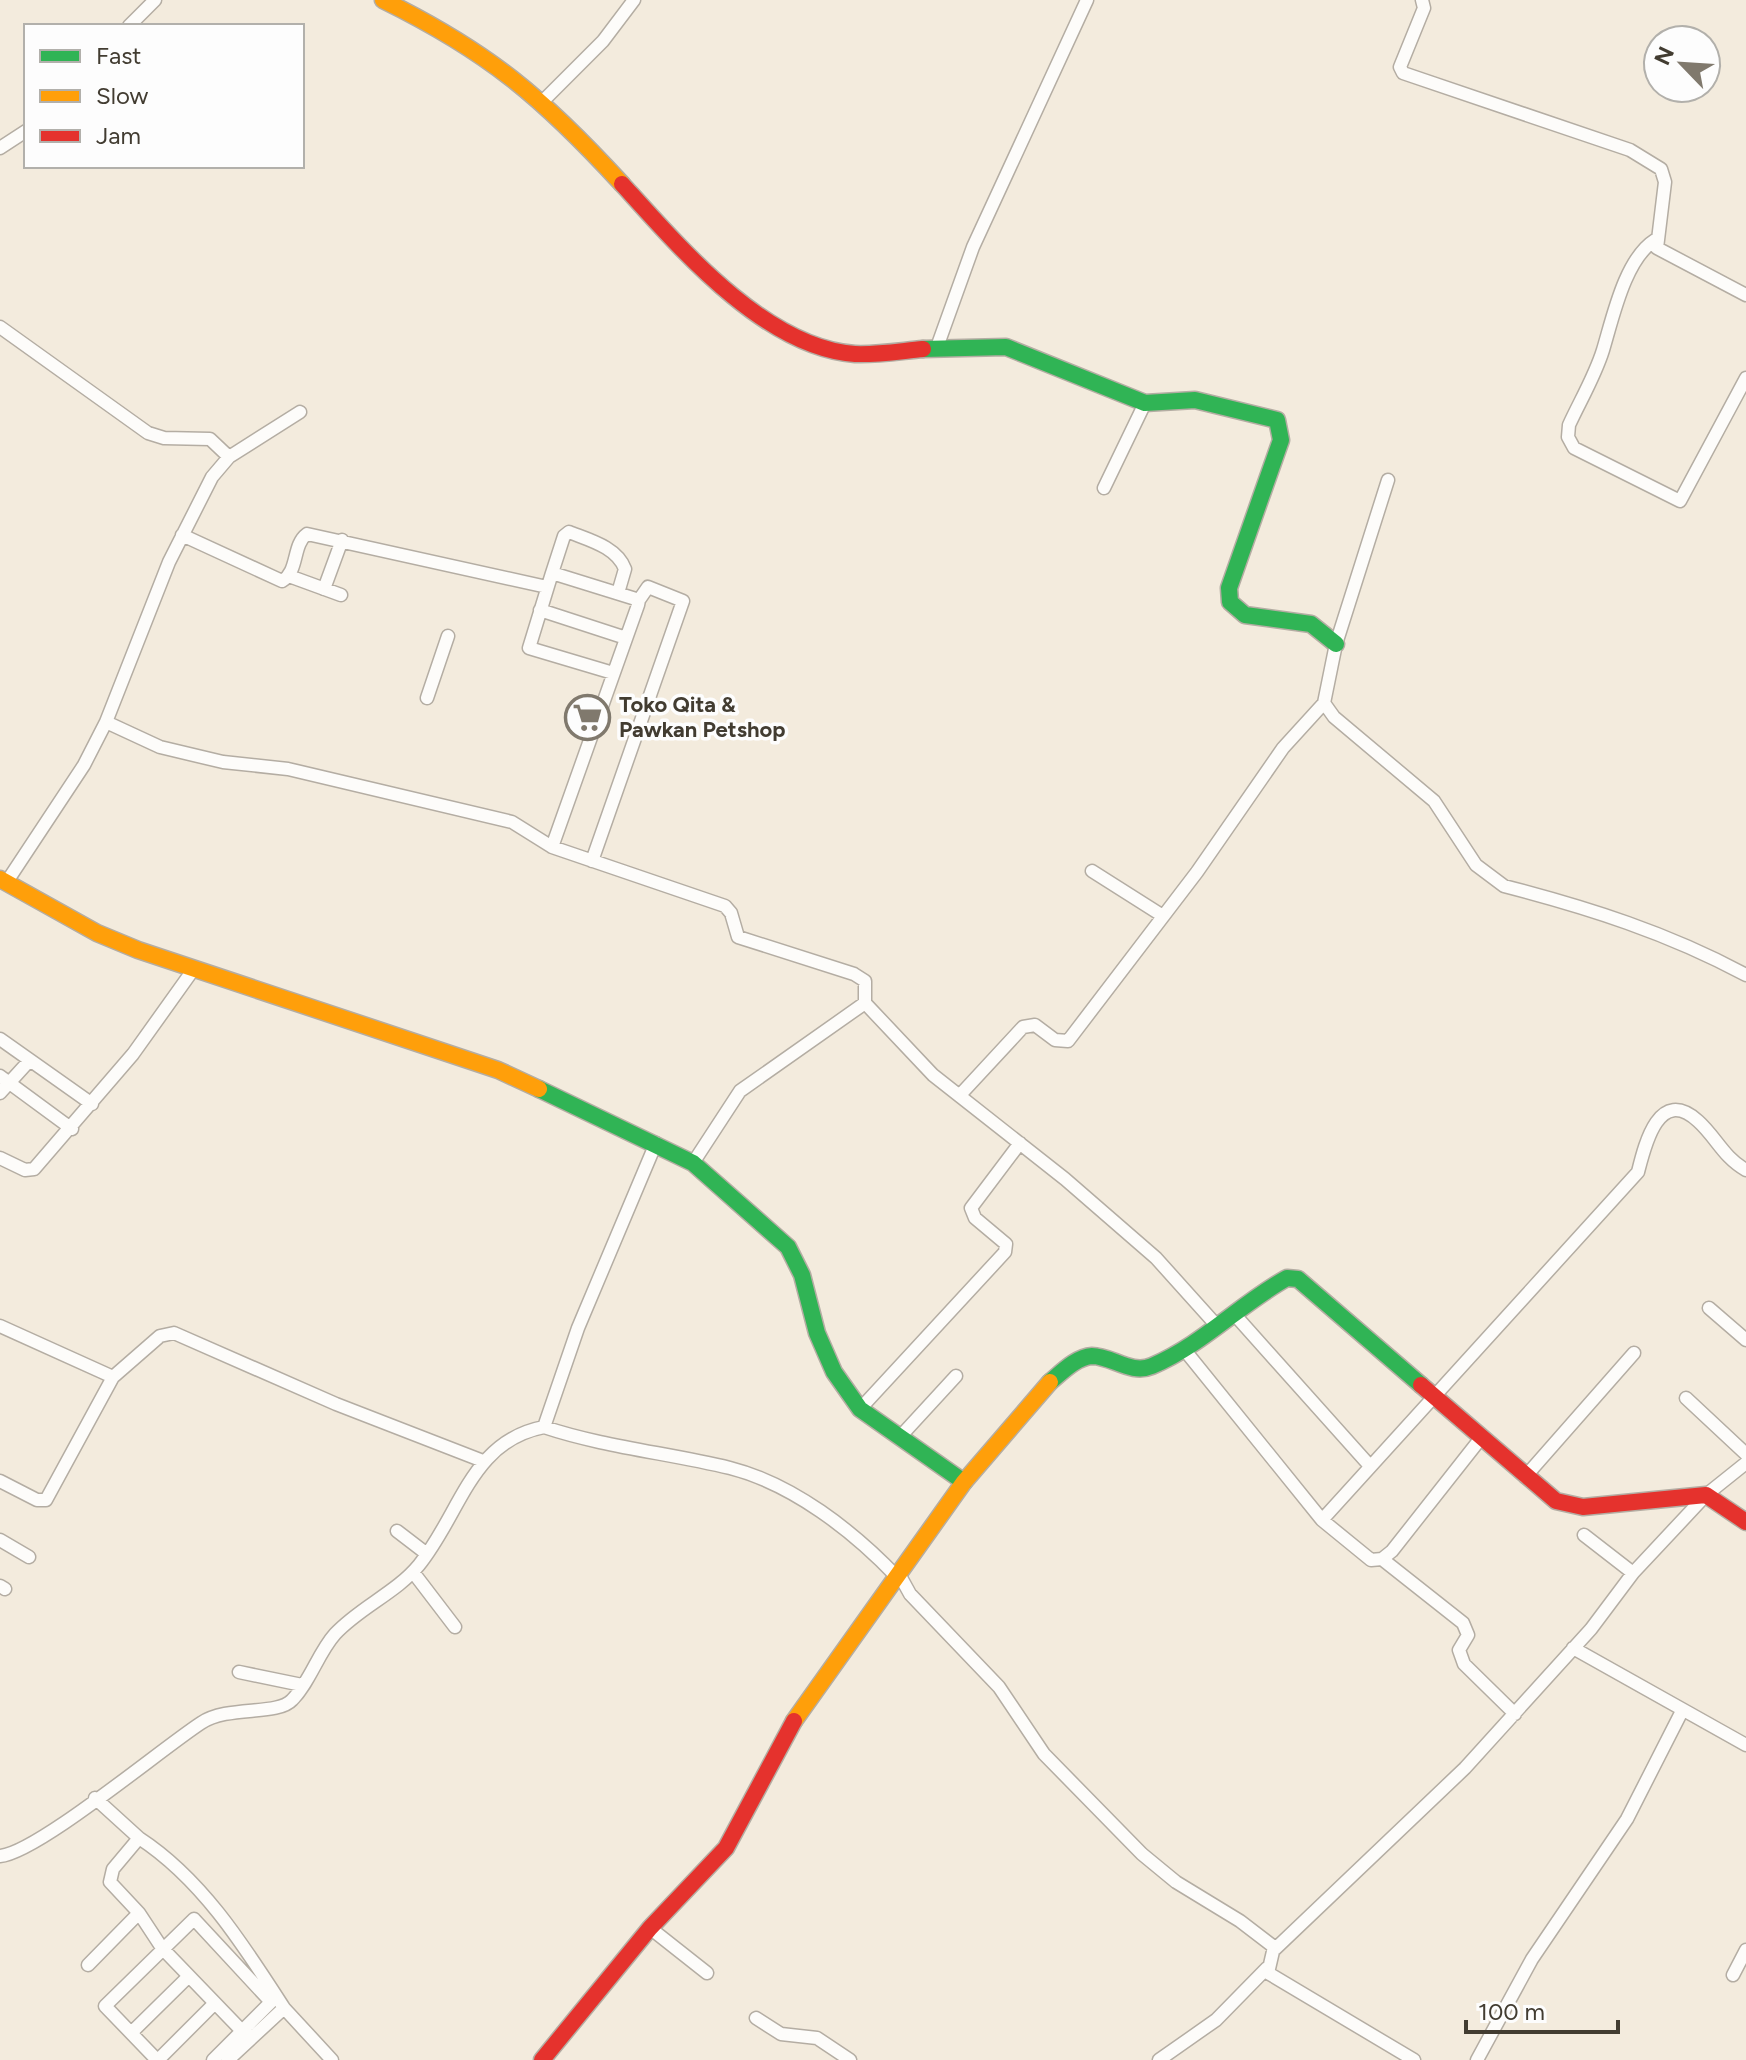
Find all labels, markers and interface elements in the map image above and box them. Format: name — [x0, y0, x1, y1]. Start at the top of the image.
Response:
legend — [24, 24, 304, 168]
north arrow — [1642, 24, 1722, 104]
text: Fast — [96, 41, 141, 70]
text: N — [1648, 42, 1680, 69]
text: Slow — [96, 81, 149, 110]
text: Jam — [96, 121, 141, 150]
place label: Toko Qita & Pawkan Petshop — [619, 691, 785, 743]
supermarket icon: Toko Qita & Pawkan Petshop — [564, 693, 612, 741]
scale bar — [1466, 1984, 1618, 2034]
text: 100 m — [1478, 1997, 1545, 2026]

